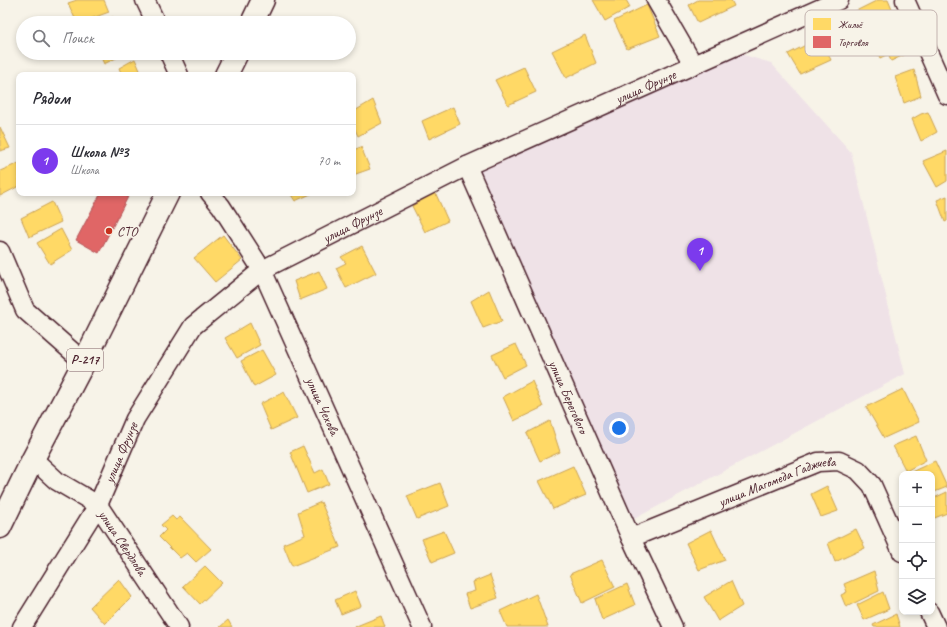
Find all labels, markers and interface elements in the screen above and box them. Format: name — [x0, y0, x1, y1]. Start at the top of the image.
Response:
legend — [805, 10, 937, 56]
search box — [16, 16, 356, 60]
text: Жильё — [838, 17, 864, 31]
icon: search — [30, 27, 52, 49]
text: Поиск — [62, 29, 94, 48]
text: Торговля — [838, 35, 869, 49]
street label: улица Фрунзе — [612, 65, 679, 108]
text: Рядом — [32, 88, 70, 109]
text: Школа №3 — [70, 143, 129, 162]
text: 1 — [42, 153, 48, 169]
text: 70 m — [318, 153, 340, 169]
text: Школа — [70, 162, 99, 178]
street label: улица Фрунзе — [319, 201, 386, 247]
place label: СТО — [117, 223, 139, 240]
marker: СТО — [104, 226, 114, 236]
pin: 1 — [687, 238, 713, 271]
road number: Р-217 — [67, 349, 103, 371]
street label: улица Берегового — [545, 356, 593, 438]
street label: улица Чехова — [302, 373, 344, 439]
street label: улица Фрунзе — [100, 418, 142, 486]
your location — [609, 418, 629, 438]
street label: улица Магомеда Гаджиева — [715, 453, 837, 511]
map controls — [899, 471, 935, 615]
button: + — [899, 471, 935, 507]
street label: улица Свердлова — [94, 506, 151, 579]
button: − — [899, 507, 935, 543]
button: locate — [899, 543, 935, 579]
button: layers — [899, 579, 935, 615]

